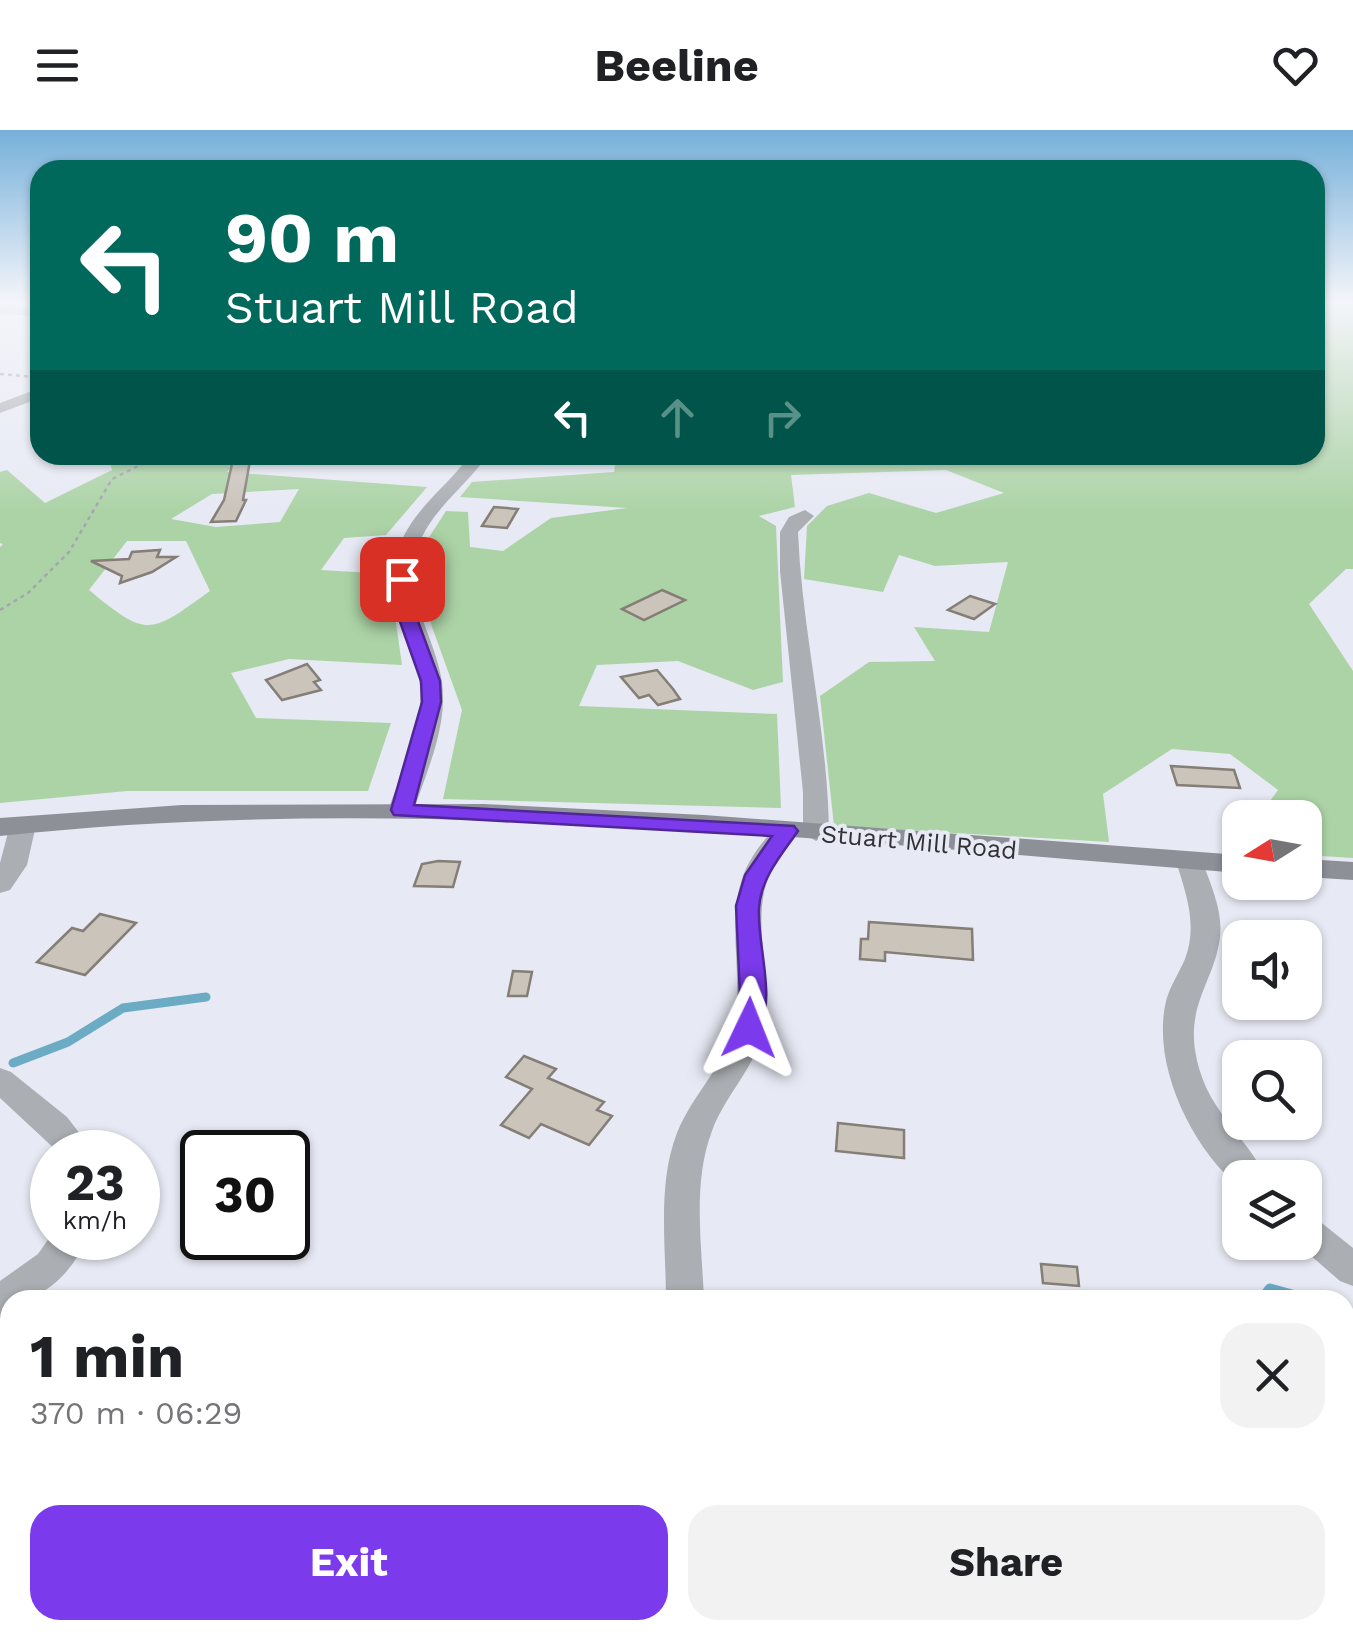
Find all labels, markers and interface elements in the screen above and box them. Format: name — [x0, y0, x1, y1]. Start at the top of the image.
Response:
icon: menu — [30, 38, 85, 93]
icon: heart — [1268, 38, 1323, 93]
text: Beeline — [594, 39, 759, 92]
text: 90 m — [225, 197, 399, 279]
icon: left — [60, 200, 190, 330]
text: Stuart Mill Road — [225, 281, 579, 334]
icon: left — [545, 390, 600, 445]
icon: ahead — [650, 390, 705, 445]
icon: right — [755, 390, 810, 445]
pin — [360, 537, 445, 622]
icon: arrive — [375, 552, 430, 607]
north arrow — [1222, 800, 1322, 900]
map controls — [1222, 800, 1322, 1260]
street label: Stuart Mill Road — [820, 819, 1018, 865]
button: sound — [1222, 920, 1322, 1020]
position arrow — [697, 976, 801, 1080]
button: search — [1222, 1040, 1322, 1140]
speed limit sign: 30 — [180, 1130, 310, 1260]
text: 23 — [65, 1153, 125, 1212]
button: layers — [1222, 1160, 1322, 1260]
text: km/h — [63, 1206, 127, 1235]
text: 1 min — [30, 1321, 184, 1392]
button: close — [1220, 1323, 1325, 1428]
text: 370 m · 06:29 — [30, 1394, 242, 1432]
button: Exit — [30, 1505, 668, 1620]
button: Share — [688, 1505, 1325, 1620]

